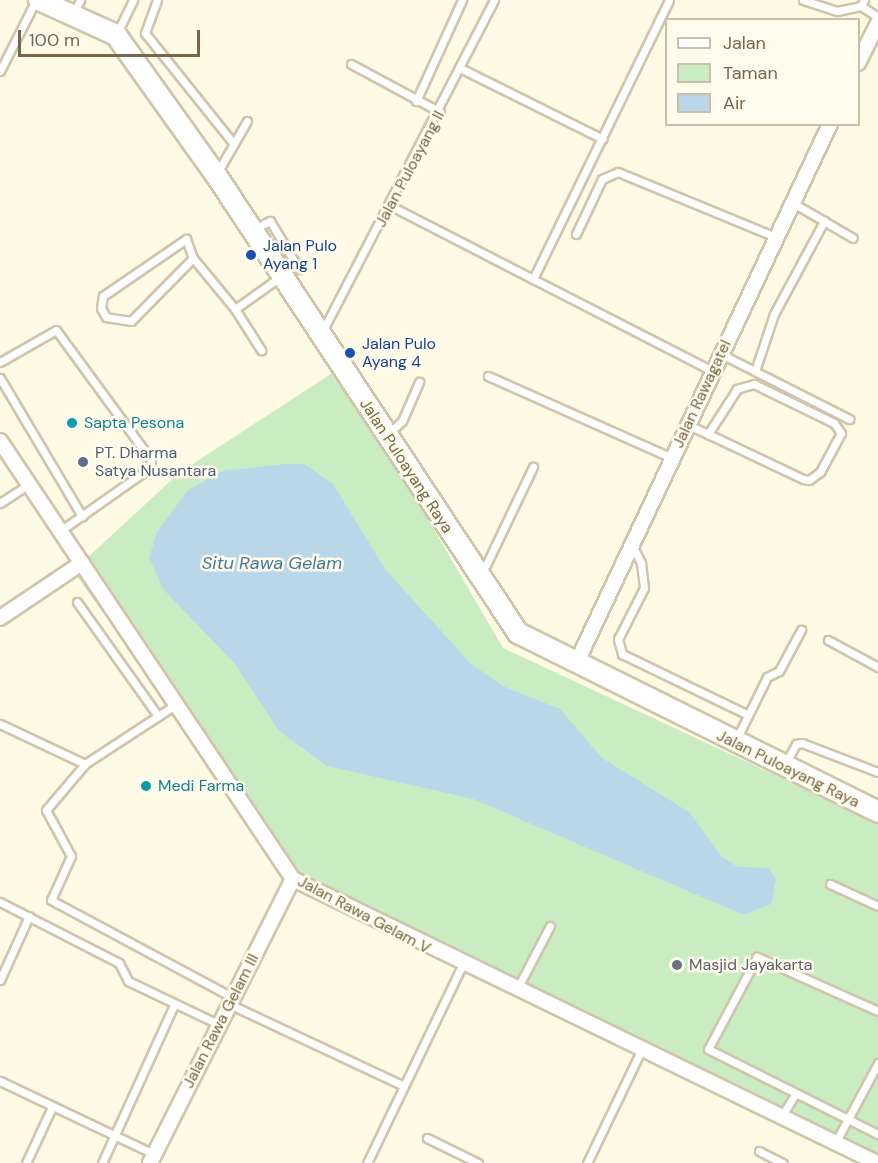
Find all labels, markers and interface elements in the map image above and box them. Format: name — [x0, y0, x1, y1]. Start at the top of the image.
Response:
scale bar — [21, 18, 202, 56]
legend — [665, 18, 860, 126]
text: 100 m — [29, 28, 80, 52]
text: Jalan — [723, 31, 766, 55]
text: Taman — [723, 61, 778, 85]
text: Air — [723, 91, 746, 115]
street label: Jalan Puloayang II — [371, 107, 449, 231]
place label: Jalan Pulo Ayang 1 — [263, 236, 337, 274]
marker: Jalan Pulo Ayang 1 — [244, 248, 258, 262]
place label: Jalan Pulo Ayang 4 — [362, 334, 436, 372]
street label: Jalan Rawagatel — [669, 337, 735, 451]
marker: Jalan Pulo Ayang 4 — [343, 346, 357, 360]
street label: Jalan Puloayang Raya — [355, 395, 457, 537]
place label: Sapta Pesona — [84, 413, 184, 433]
marker: Sapta Pesona — [65, 416, 79, 430]
place label: PT. Dharma Satya Nusantara — [95, 443, 216, 481]
marker: PT. Dharma Satya Nusantara — [76, 455, 90, 469]
water label: Situ Rawa Gelam — [202, 552, 342, 574]
street label: Jalan Puloayang Raya — [713, 726, 863, 812]
place label: Medi Farma — [158, 776, 244, 796]
marker: Medi Farma — [139, 779, 153, 793]
street label: Jalan Rawa Gelam V — [294, 872, 434, 958]
street label: Jalan Rawa Gelam III — [179, 951, 263, 1091]
place label: Masjid Jayakarta — [689, 955, 812, 975]
marker: Masjid Jayakarta — [670, 958, 684, 972]

